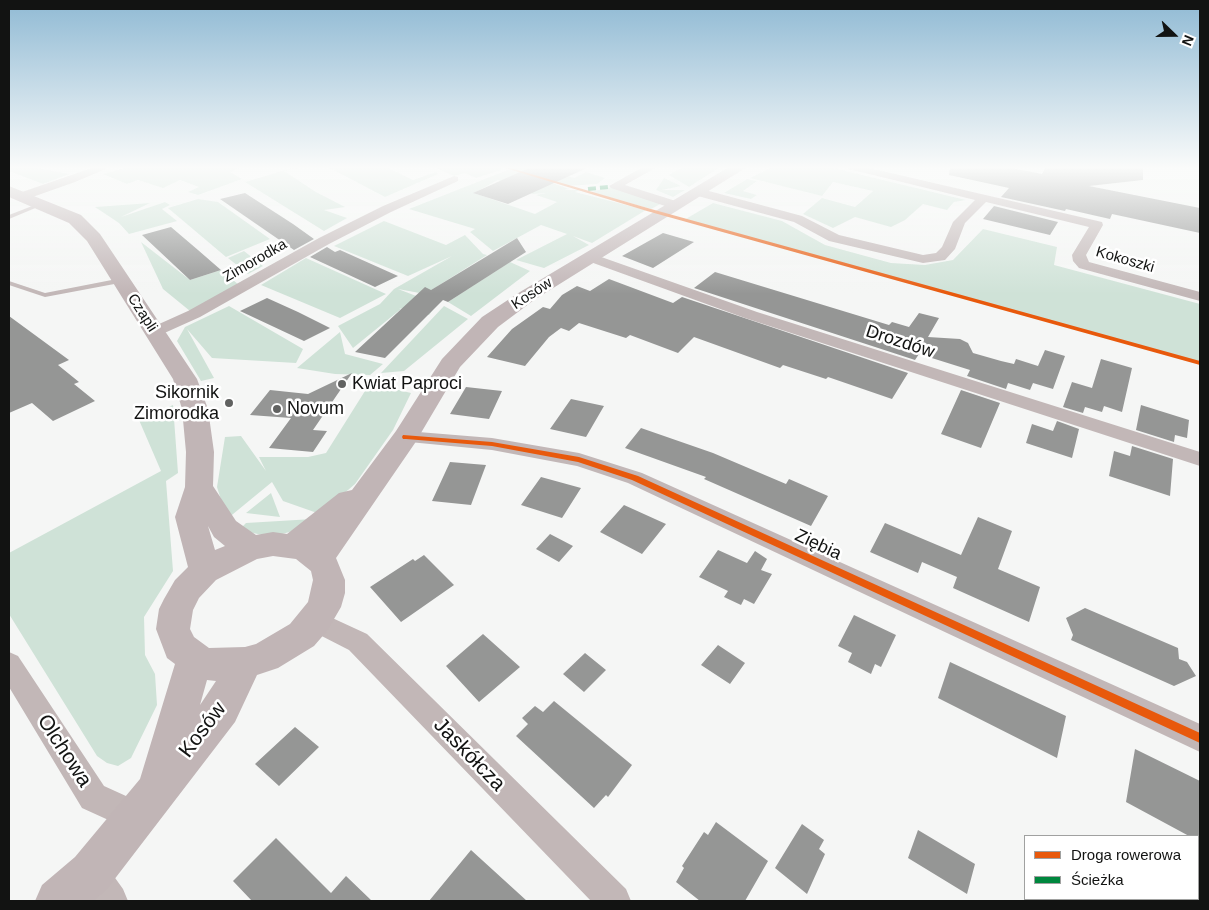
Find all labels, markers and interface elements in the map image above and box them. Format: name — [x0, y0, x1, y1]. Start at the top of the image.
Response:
north arrow — [1149, 10, 1199, 60]
text: N — [1179, 33, 1197, 48]
street label: Zimorodka — [220, 235, 290, 287]
street label: Kokoszki — [1094, 243, 1156, 277]
street label: Kosów — [508, 274, 556, 314]
street label: Czapli — [123, 291, 161, 335]
street label: Drozdów — [863, 321, 937, 363]
place label: Kwiat Paproci — [352, 373, 462, 395]
marker: Kwiat Paproci — [336, 378, 348, 390]
place label: Sikornik Zimorodka — [134, 382, 219, 424]
marker: Sikornik Zimorodka — [223, 397, 235, 409]
place label: Novum — [287, 398, 344, 420]
marker: Novum — [271, 403, 283, 415]
street label: Ziębia — [791, 525, 845, 565]
street label: Kosów — [174, 697, 232, 763]
street label: Olchowa — [31, 710, 97, 792]
street label: Jaskółcza — [428, 713, 510, 797]
legend — [1024, 835, 1199, 900]
text: Droga rowerowa — [1071, 846, 1181, 863]
text: Ścieżka — [1071, 871, 1124, 888]

